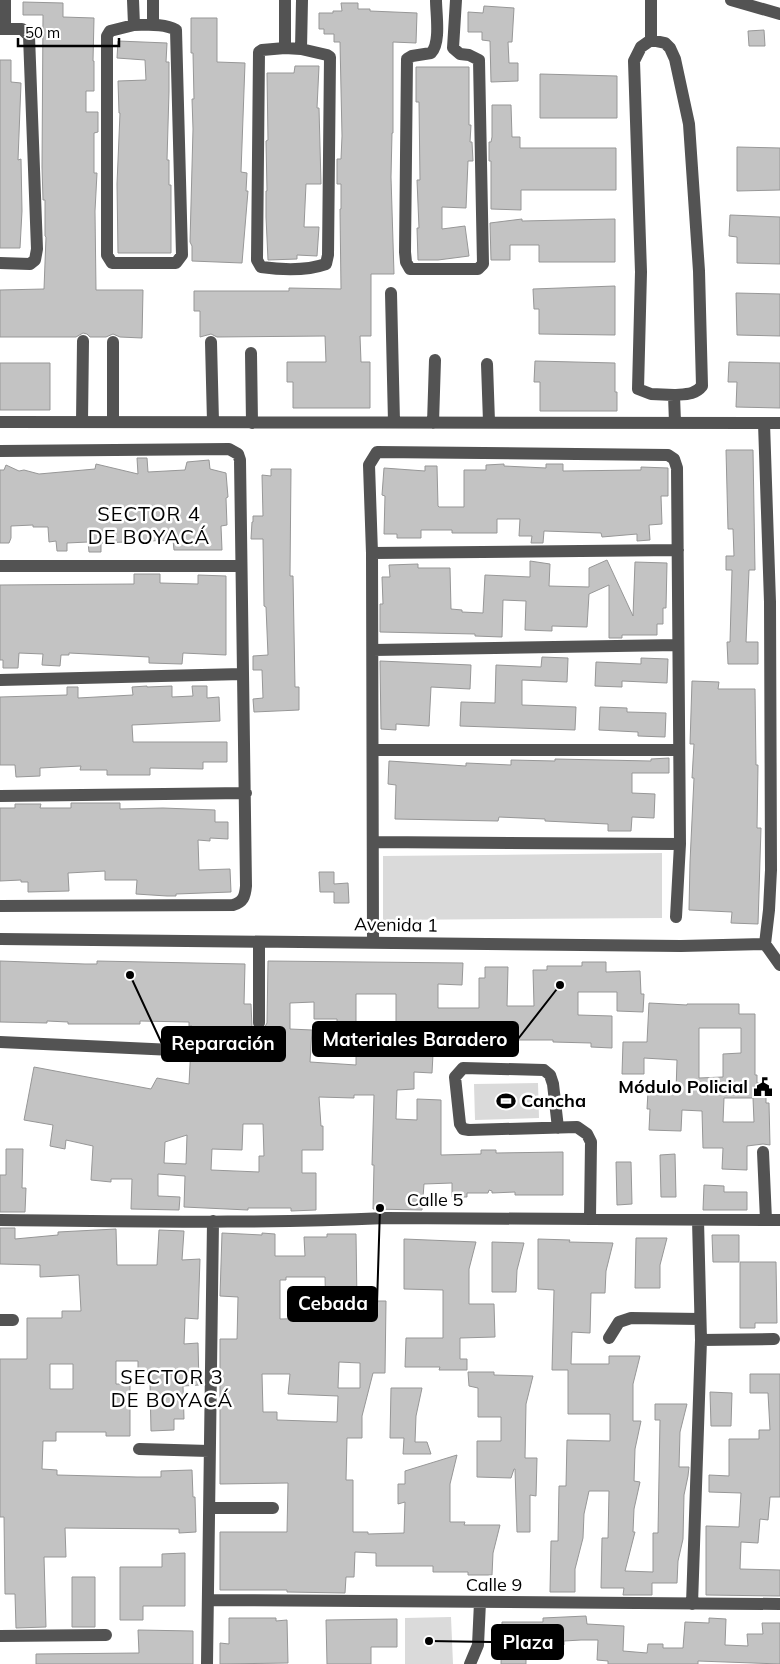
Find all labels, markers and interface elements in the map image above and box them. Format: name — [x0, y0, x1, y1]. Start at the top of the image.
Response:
scale bar — [18, 15, 119, 47]
text: 50 m — [25, 23, 60, 42]
district label: SECTOR 4 DE BOYACÁ — [88, 501, 210, 549]
street label: Avenida 1 — [354, 912, 438, 937]
callout: Materiales Baradero — [313, 1022, 518, 1056]
callout: Reparación — [162, 1027, 285, 1061]
text: Materiales Baradero — [323, 1027, 507, 1051]
text: Reparación — [171, 1031, 275, 1055]
place label: Módulo Policial — [618, 1075, 748, 1098]
public building icon: Módulo Policial — [752, 1076, 774, 1098]
place label: Cancha — [521, 1089, 586, 1112]
sports icon: Cancha — [495, 1090, 517, 1112]
street label: Calle 5 — [407, 1188, 464, 1211]
callout: Cebada — [288, 1287, 377, 1321]
text: Cebada — [298, 1291, 368, 1315]
district label: SECTOR 3 DE BOYACÁ — [111, 1364, 233, 1412]
street label: Calle 9 — [466, 1573, 522, 1596]
callout: Plaza — [492, 1625, 563, 1659]
text: Plaza — [502, 1630, 554, 1654]

